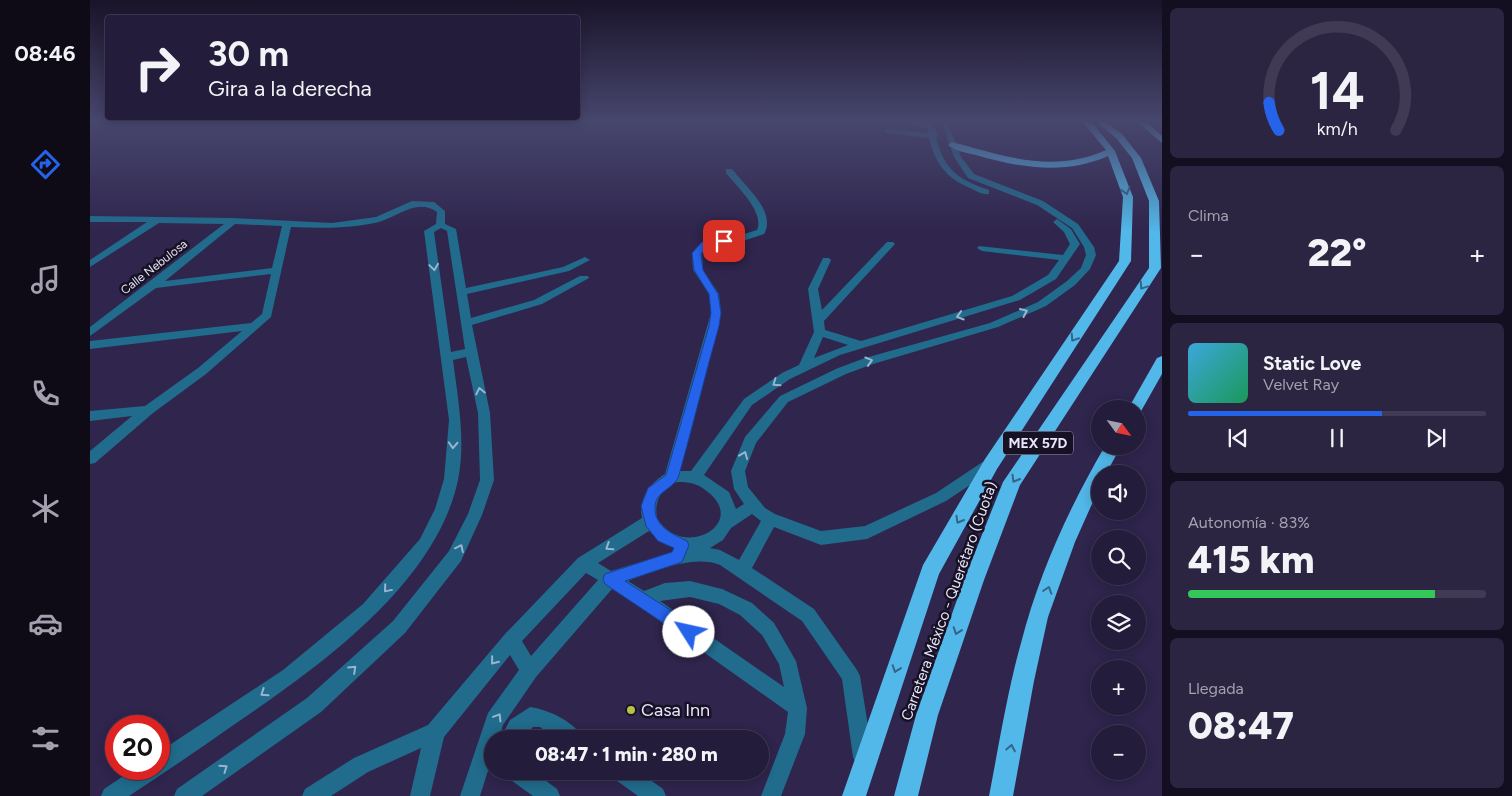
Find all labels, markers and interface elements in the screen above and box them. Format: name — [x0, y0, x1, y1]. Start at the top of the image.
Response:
text: 30 m — [208, 33, 289, 75]
icon: right — [125, 35, 190, 100]
text: 08:46 — [14, 40, 76, 67]
text: 14 — [1310, 60, 1364, 122]
text: Gira a la derecha — [208, 75, 372, 102]
text: km/h — [1317, 118, 1357, 139]
icon: directions — [28, 147, 63, 182]
one-way arrow — [1120, 187, 1130, 195]
text: Clima — [1188, 206, 1229, 225]
pin — [703, 220, 745, 262]
icon: arrive — [710, 227, 738, 255]
text: 22° — [1307, 230, 1367, 276]
street label: Calle Nebulosa — [118, 237, 190, 297]
text: − — [1188, 237, 1205, 271]
text: + — [1469, 237, 1486, 271]
icon: music — [28, 262, 63, 297]
one-way arrow — [428, 263, 439, 271]
one-way arrow — [1140, 280, 1149, 289]
one-way arrow — [1019, 307, 1028, 318]
one-way arrow — [957, 311, 965, 321]
one-way arrow — [1071, 332, 1080, 342]
text: Static Love — [1263, 352, 1361, 375]
one-way arrow — [864, 357, 873, 367]
text: Velvet Ray — [1263, 375, 1339, 394]
icon: phone — [28, 376, 63, 411]
one-way arrow — [772, 377, 781, 386]
one-way arrow — [475, 387, 485, 396]
north arrow — [1091, 400, 1146, 455]
map controls — [1091, 400, 1146, 780]
icon: previous — [1224, 424, 1252, 452]
icon: pause — [1323, 424, 1351, 452]
icon: next — [1422, 424, 1450, 452]
road number: MEX 57D — [1003, 432, 1073, 454]
one-way arrow — [448, 442, 459, 450]
one-way arrow — [738, 451, 748, 460]
button: sound — [1091, 465, 1146, 520]
one-way arrow — [1011, 474, 1021, 483]
street label: Carretera México - Querétaro (Cuota) — [897, 479, 1001, 723]
icon: climate — [28, 491, 63, 526]
text: Autonomía · 83% — [1188, 513, 1310, 532]
one-way arrow — [955, 514, 965, 523]
button: search — [1091, 530, 1146, 585]
text: 415 km — [1188, 537, 1314, 583]
one-way arrow — [605, 540, 614, 550]
one-way arrow — [453, 544, 463, 553]
one-way arrow — [384, 583, 393, 592]
one-way arrow — [1042, 587, 1052, 595]
button: layers — [1091, 595, 1146, 650]
position arrow — [662, 605, 714, 657]
icon: car — [28, 606, 63, 641]
one-way arrow — [953, 626, 963, 635]
one-way arrow — [491, 655, 500, 664]
button: + — [1091, 660, 1146, 715]
one-way arrow — [892, 664, 902, 672]
one-way arrow — [347, 666, 356, 675]
text: Llegada — [1188, 679, 1244, 698]
one-way arrow — [260, 687, 269, 697]
place label: Casa Inn — [641, 699, 710, 721]
text: 08:47 — [1188, 703, 1294, 749]
marker: Casa Inn — [625, 704, 637, 716]
one-way arrow — [491, 714, 501, 723]
speed limit sign: 20 — [105, 715, 170, 780]
icon: filters — [28, 721, 63, 756]
button: − — [1091, 725, 1146, 780]
text: 08:47 · 1 min · 280 m — [535, 743, 718, 766]
one-way arrow — [1005, 744, 1015, 753]
one-way arrow — [219, 765, 228, 774]

